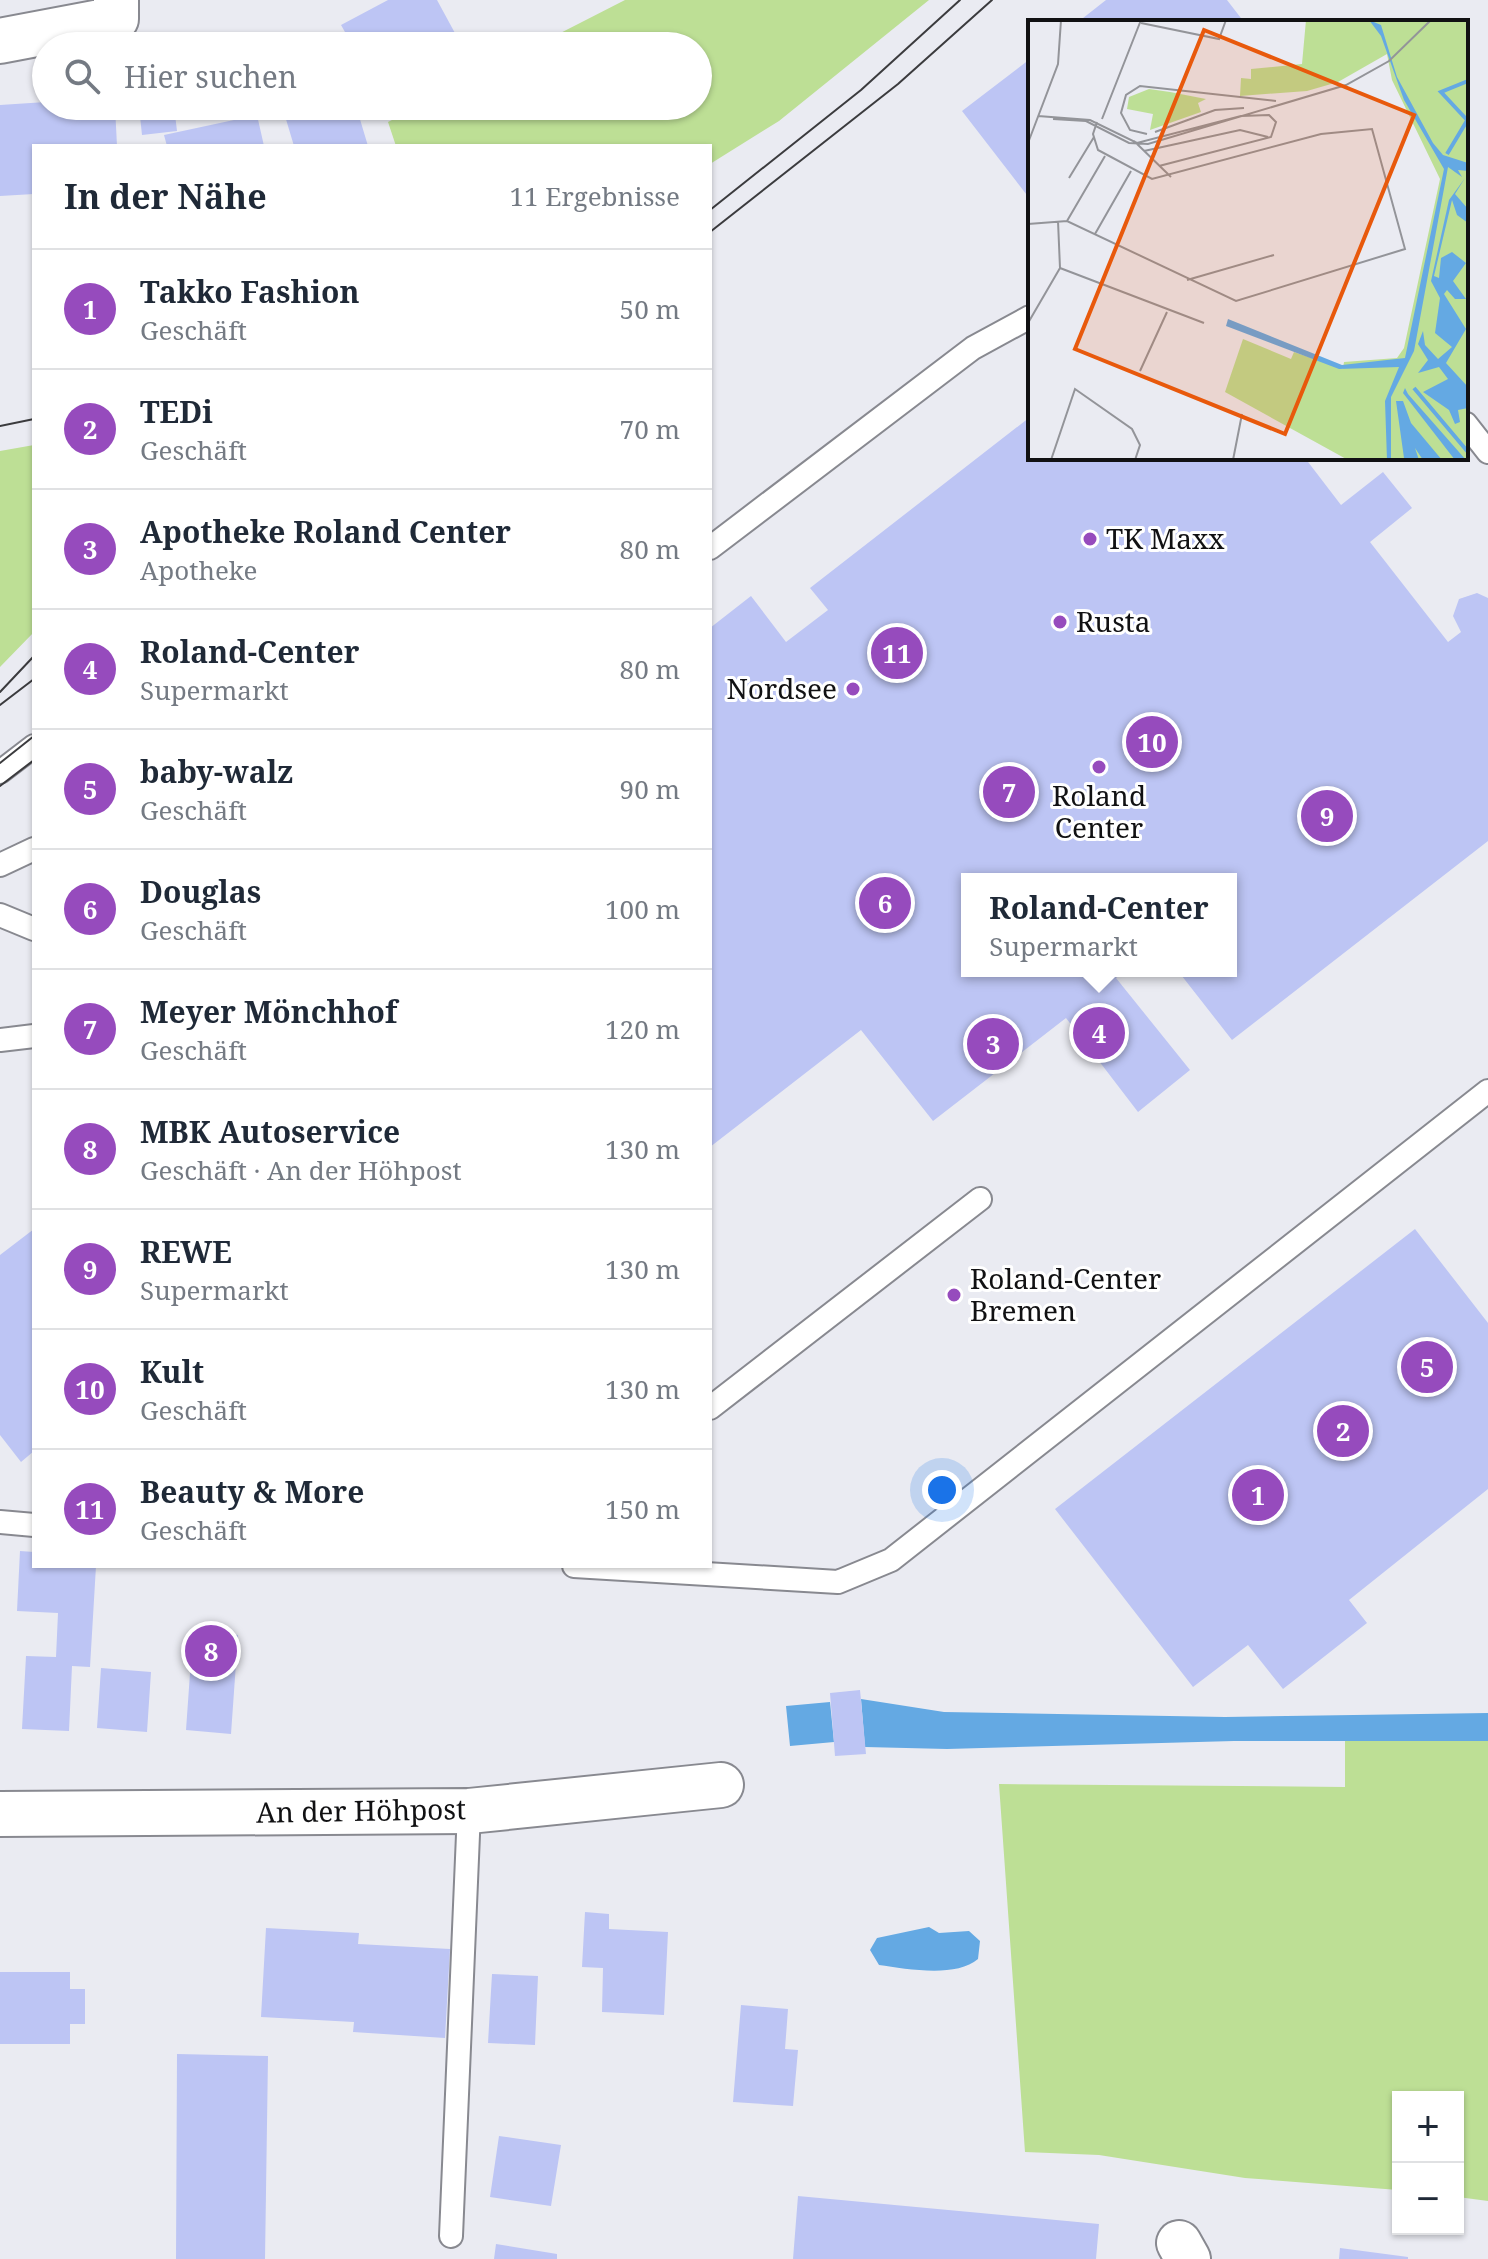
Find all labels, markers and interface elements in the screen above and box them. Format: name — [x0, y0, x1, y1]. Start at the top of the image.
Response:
inset map — [1028, 20, 1468, 460]
search box — [32, 32, 712, 120]
icon: search — [60, 54, 104, 98]
text: Hier suchen — [124, 56, 297, 97]
text: In der Nähe — [64, 173, 267, 219]
text: 11 Ergebnisse — [509, 178, 680, 214]
text: Takko Fashion — [140, 271, 359, 312]
text: 1 — [83, 291, 97, 327]
text: 50 m — [620, 291, 680, 327]
text: Geschäft — [140, 312, 247, 348]
text: TEDi — [140, 391, 213, 432]
text: 2 — [83, 411, 97, 447]
text: 70 m — [620, 411, 680, 447]
text: Geschäft — [140, 432, 247, 468]
text: Apotheke Roland Center — [140, 511, 511, 552]
place label: TK Maxx — [1106, 519, 1225, 557]
marker: TK Maxx — [1081, 530, 1099, 548]
text: 3 — [83, 531, 97, 567]
text: 80 m — [620, 531, 680, 567]
text: Apotheke — [140, 552, 257, 588]
place label: Rusta — [1076, 602, 1150, 640]
marker: Rusta — [1051, 613, 1069, 631]
pin: 11 — [871, 623, 923, 683]
text: Roland-Center — [140, 631, 359, 672]
text: 4 — [83, 651, 97, 687]
text: 80 m — [620, 651, 680, 687]
place label: Nordsee — [727, 669, 837, 707]
text: Supermarkt — [140, 672, 289, 708]
marker: Nordsee — [844, 680, 862, 698]
pin: 10 — [1126, 712, 1178, 772]
text: baby-walz — [140, 751, 293, 792]
marker: Roland Center — [1090, 758, 1108, 776]
pin: 7 — [983, 762, 1035, 822]
text: 5 — [83, 771, 97, 807]
text: 90 m — [620, 771, 680, 807]
place label: Roland Center — [1052, 776, 1146, 846]
pin: 9 — [1301, 786, 1353, 846]
text: Geschäft — [140, 792, 247, 828]
text: Douglas — [140, 871, 261, 912]
pin: 6 — [859, 873, 911, 933]
popup — [961, 873, 1237, 977]
text: Roland-Center — [989, 887, 1209, 928]
text: 6 — [83, 891, 97, 927]
text: 100 m — [605, 891, 680, 927]
text: Geschäft — [140, 912, 247, 948]
text: Supermarkt — [989, 928, 1138, 964]
text: Meyer Mönchhof — [140, 991, 397, 1032]
pin: 4 — [1073, 1003, 1125, 1063]
text: 7 — [83, 1011, 97, 1047]
text: 120 m — [605, 1011, 680, 1047]
pin: 3 — [967, 1014, 1019, 1074]
text: Geschäft — [140, 1032, 247, 1068]
text: MBK Autoservice — [140, 1111, 400, 1152]
text: 8 — [83, 1131, 97, 1167]
text: 130 m — [605, 1131, 680, 1167]
text: Geschäft · An der Höhpost — [140, 1152, 462, 1188]
text: REWE — [140, 1231, 232, 1272]
text: 9 — [83, 1251, 97, 1287]
text: 130 m — [605, 1251, 680, 1287]
place label: Roland-Center Bremen — [970, 1259, 1161, 1329]
text: Supermarkt — [140, 1272, 289, 1308]
marker: Roland-Center Bremen — [945, 1286, 963, 1304]
pin: 5 — [1401, 1337, 1453, 1397]
text: Kult — [140, 1351, 204, 1392]
text: 10 — [75, 1371, 105, 1407]
text: 130 m — [605, 1371, 680, 1407]
text: Geschäft — [140, 1392, 247, 1428]
pin: 2 — [1317, 1401, 1369, 1461]
pin: 1 — [1232, 1465, 1284, 1525]
your location — [922, 1470, 962, 1510]
text: Beauty & More — [140, 1471, 364, 1512]
text: 11 — [75, 1491, 105, 1527]
text: 150 m — [605, 1491, 680, 1527]
text: Geschäft — [140, 1512, 247, 1548]
pin: 8 — [185, 1621, 237, 1681]
street label: An der Höhpost — [256, 1789, 466, 1831]
map controls — [1392, 2091, 1464, 2235]
button: + — [1392, 2091, 1464, 2163]
button: − — [1392, 2163, 1464, 2235]

